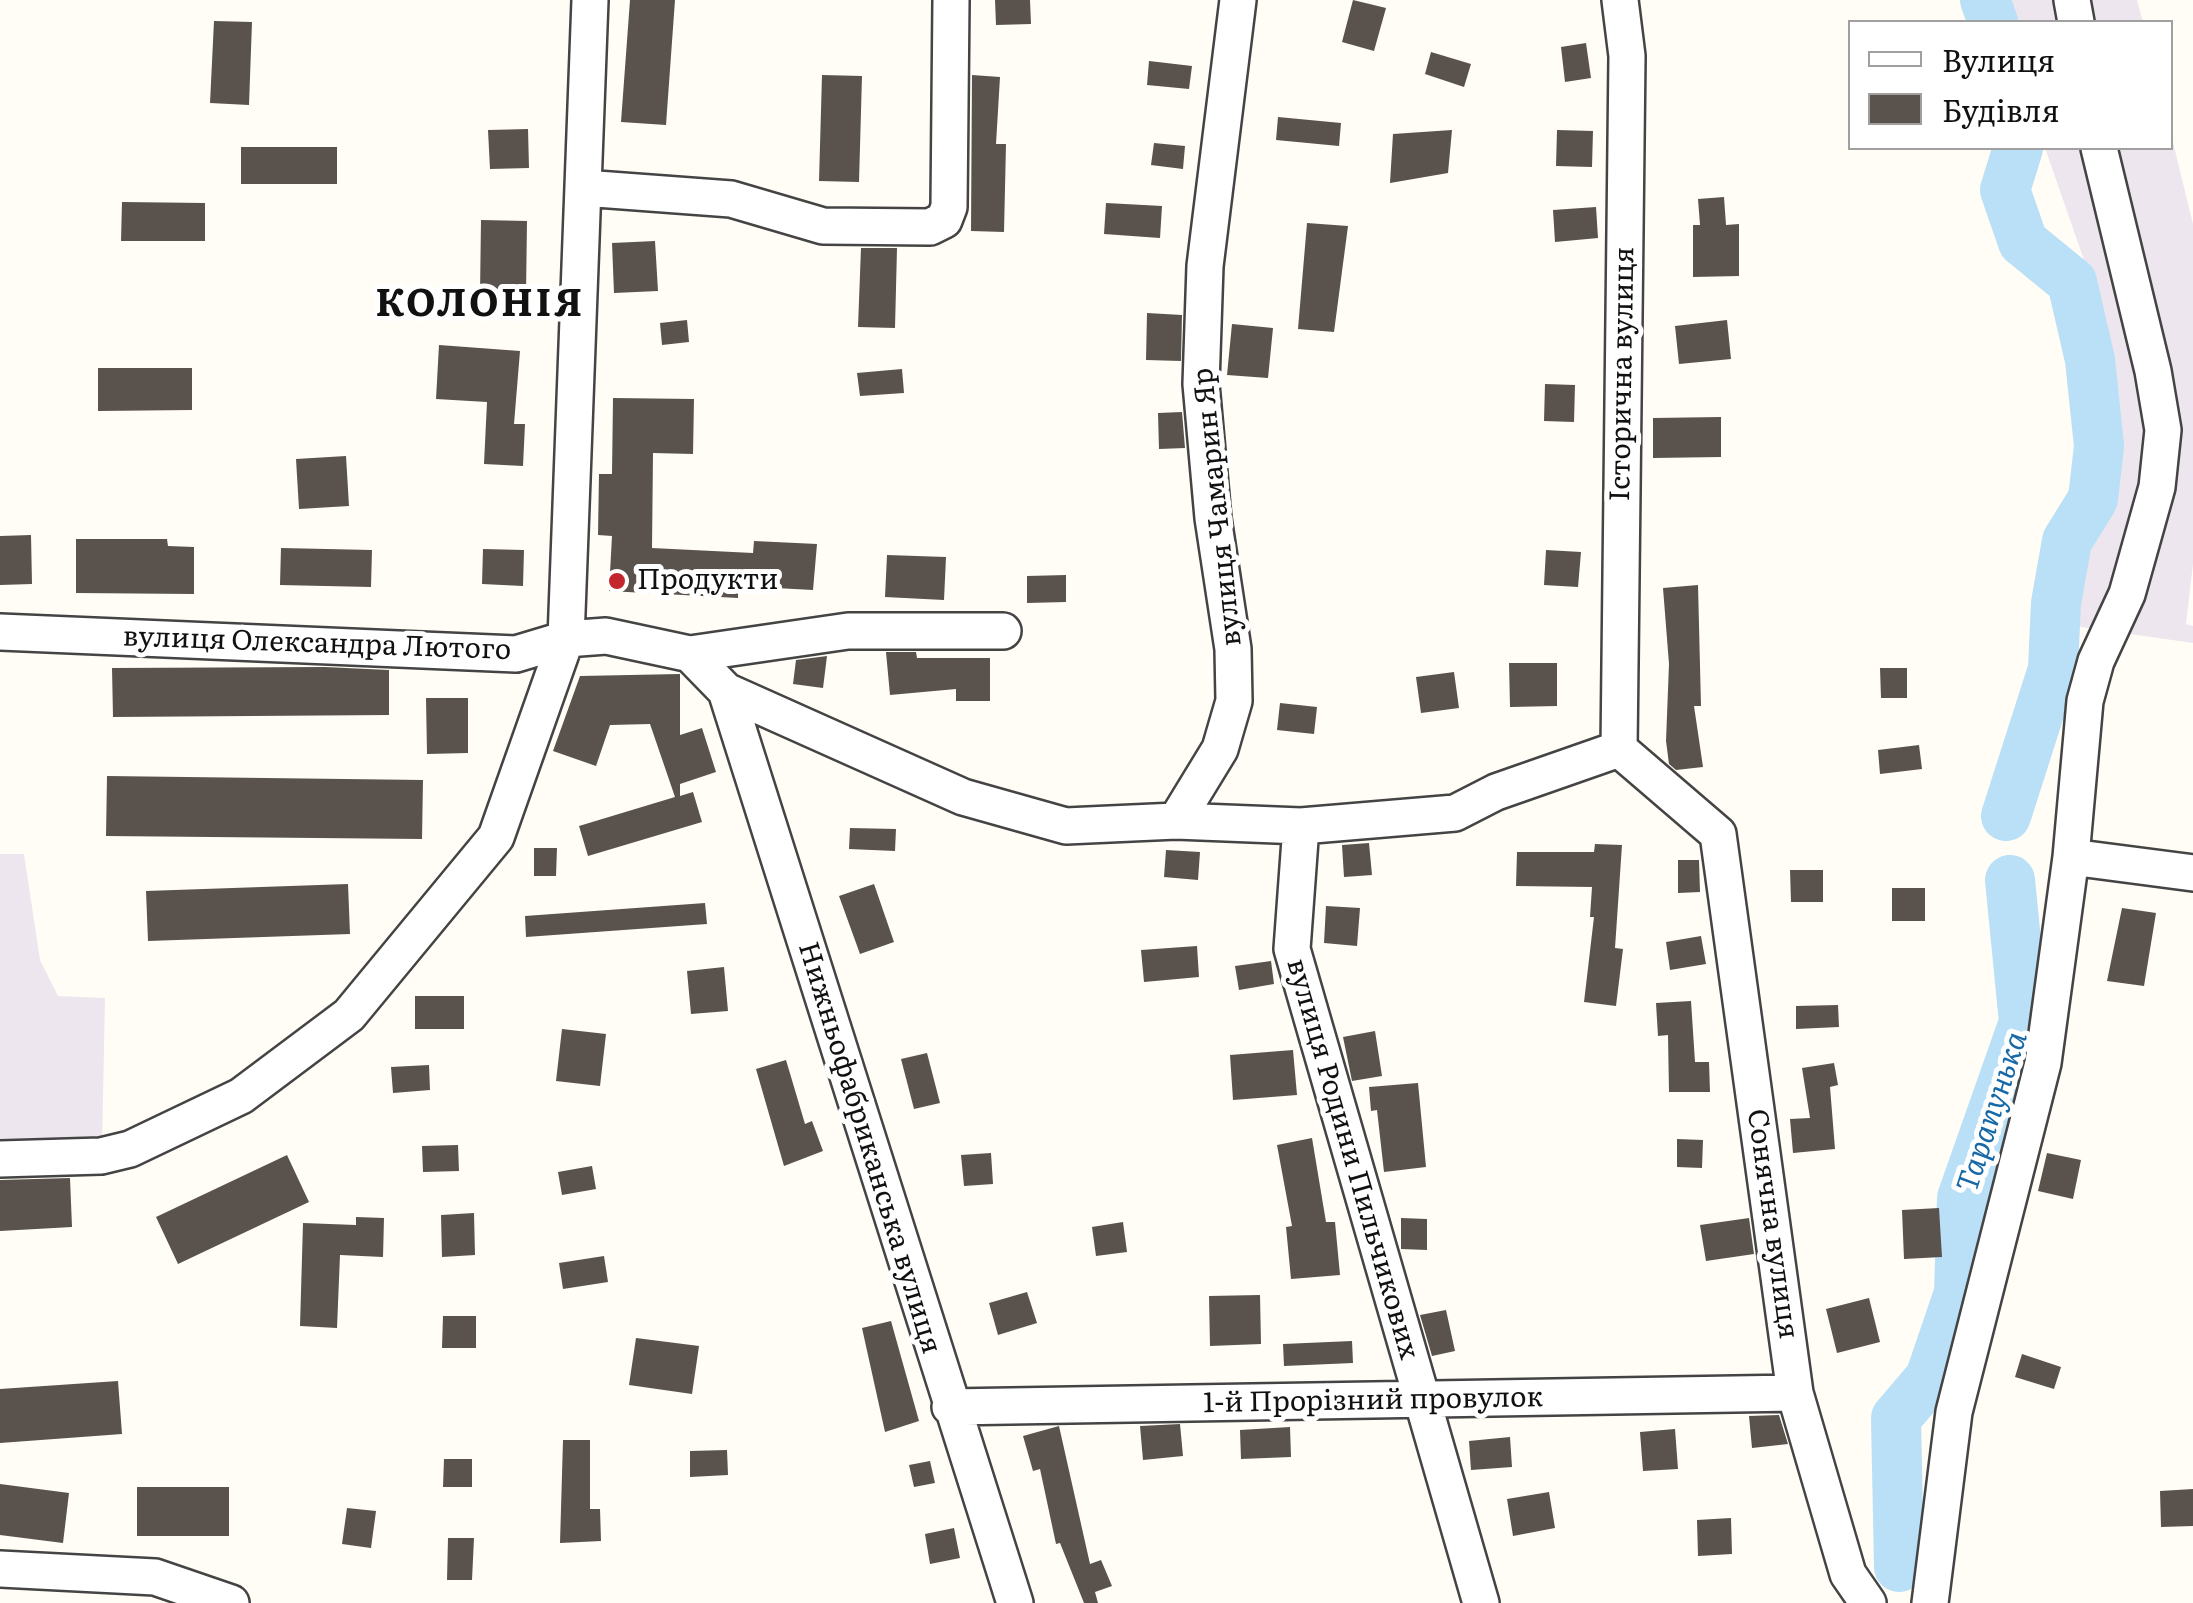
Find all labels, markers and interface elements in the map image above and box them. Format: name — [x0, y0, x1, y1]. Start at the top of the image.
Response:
legend — [1848, 20, 2173, 150]
text: Вулиця — [1942, 37, 2055, 81]
text: Будівля — [1942, 87, 2060, 131]
street label: Історична вулиця — [1604, 246, 1642, 502]
district label: КОЛОНІЯ — [375, 282, 585, 328]
street label: вулиця Чамарин Яр — [1187, 366, 1249, 648]
place label: Продукти — [637, 564, 778, 598]
marker: Продукти — [606, 570, 628, 592]
street label: вулиця Олександра Лютого — [122, 620, 512, 668]
street label: Нижньофабриканська вулиця — [790, 938, 948, 1358]
street label: вулиця Родини Пильчикових — [1279, 955, 1425, 1363]
water label: Тарапунька — [1950, 1028, 2036, 1196]
street label: Сонячна вулиця — [1739, 1107, 1805, 1341]
street label: 1-й Прорізний провулок — [1203, 1381, 1543, 1421]

